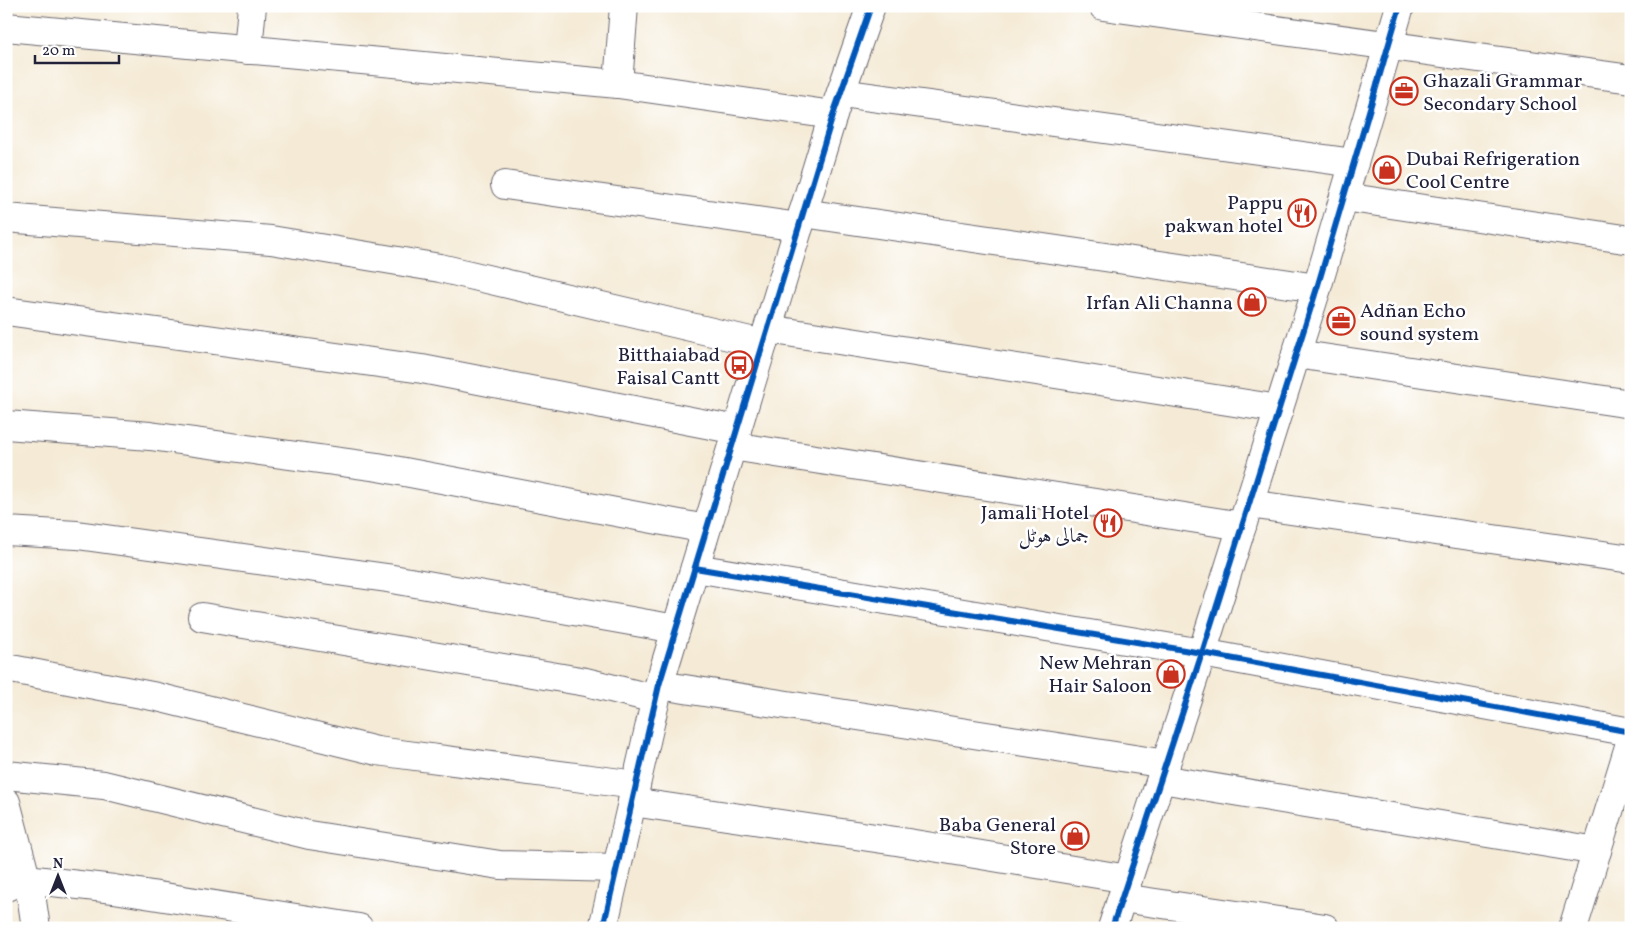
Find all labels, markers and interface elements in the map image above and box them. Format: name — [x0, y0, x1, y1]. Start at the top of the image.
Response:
scale bar — [35, 32, 119, 64]
text: 20 m — [42, 41, 75, 62]
place label: Ghazali Grammar Secondary School — [1423, 68, 1582, 119]
office icon: Ghazali Grammar Secondary School — [1389, 76, 1419, 106]
place label: Dubai Refrigeration Cool Centre — [1406, 146, 1580, 197]
shop icon: Dubai Refrigeration Cool Centre — [1372, 155, 1402, 185]
place label: Pappu pakwan hotel — [1164, 190, 1283, 241]
restaurant icon: Pappu pakwan hotel — [1287, 198, 1317, 228]
shop icon: Irfan Ali Channa — [1237, 287, 1267, 317]
place label: Irfan Ali Channa — [1086, 290, 1233, 318]
place label: Adñan Echo sound system — [1360, 298, 1479, 349]
office icon: Adñan Echo sound system — [1326, 306, 1356, 336]
place label: Bitthaiabad Faisal Cantt — [617, 342, 720, 393]
bus stop icon: Bitthaiabad Faisal Cantt — [724, 350, 754, 380]
place label: Jamali Hotel جمالی ہوٹل — [981, 500, 1089, 551]
restaurant icon: Jamali Hotel جمالی ہوٹل — [1093, 508, 1123, 538]
place label: New Mehran Hair Saloon — [1039, 650, 1152, 701]
shop icon: New Mehran Hair Saloon — [1156, 659, 1186, 689]
place label: Baba General Store — [939, 812, 1056, 863]
shop icon: Baba General Store — [1060, 821, 1090, 851]
north arrow — [32, 852, 82, 902]
text: N — [53, 855, 63, 874]

